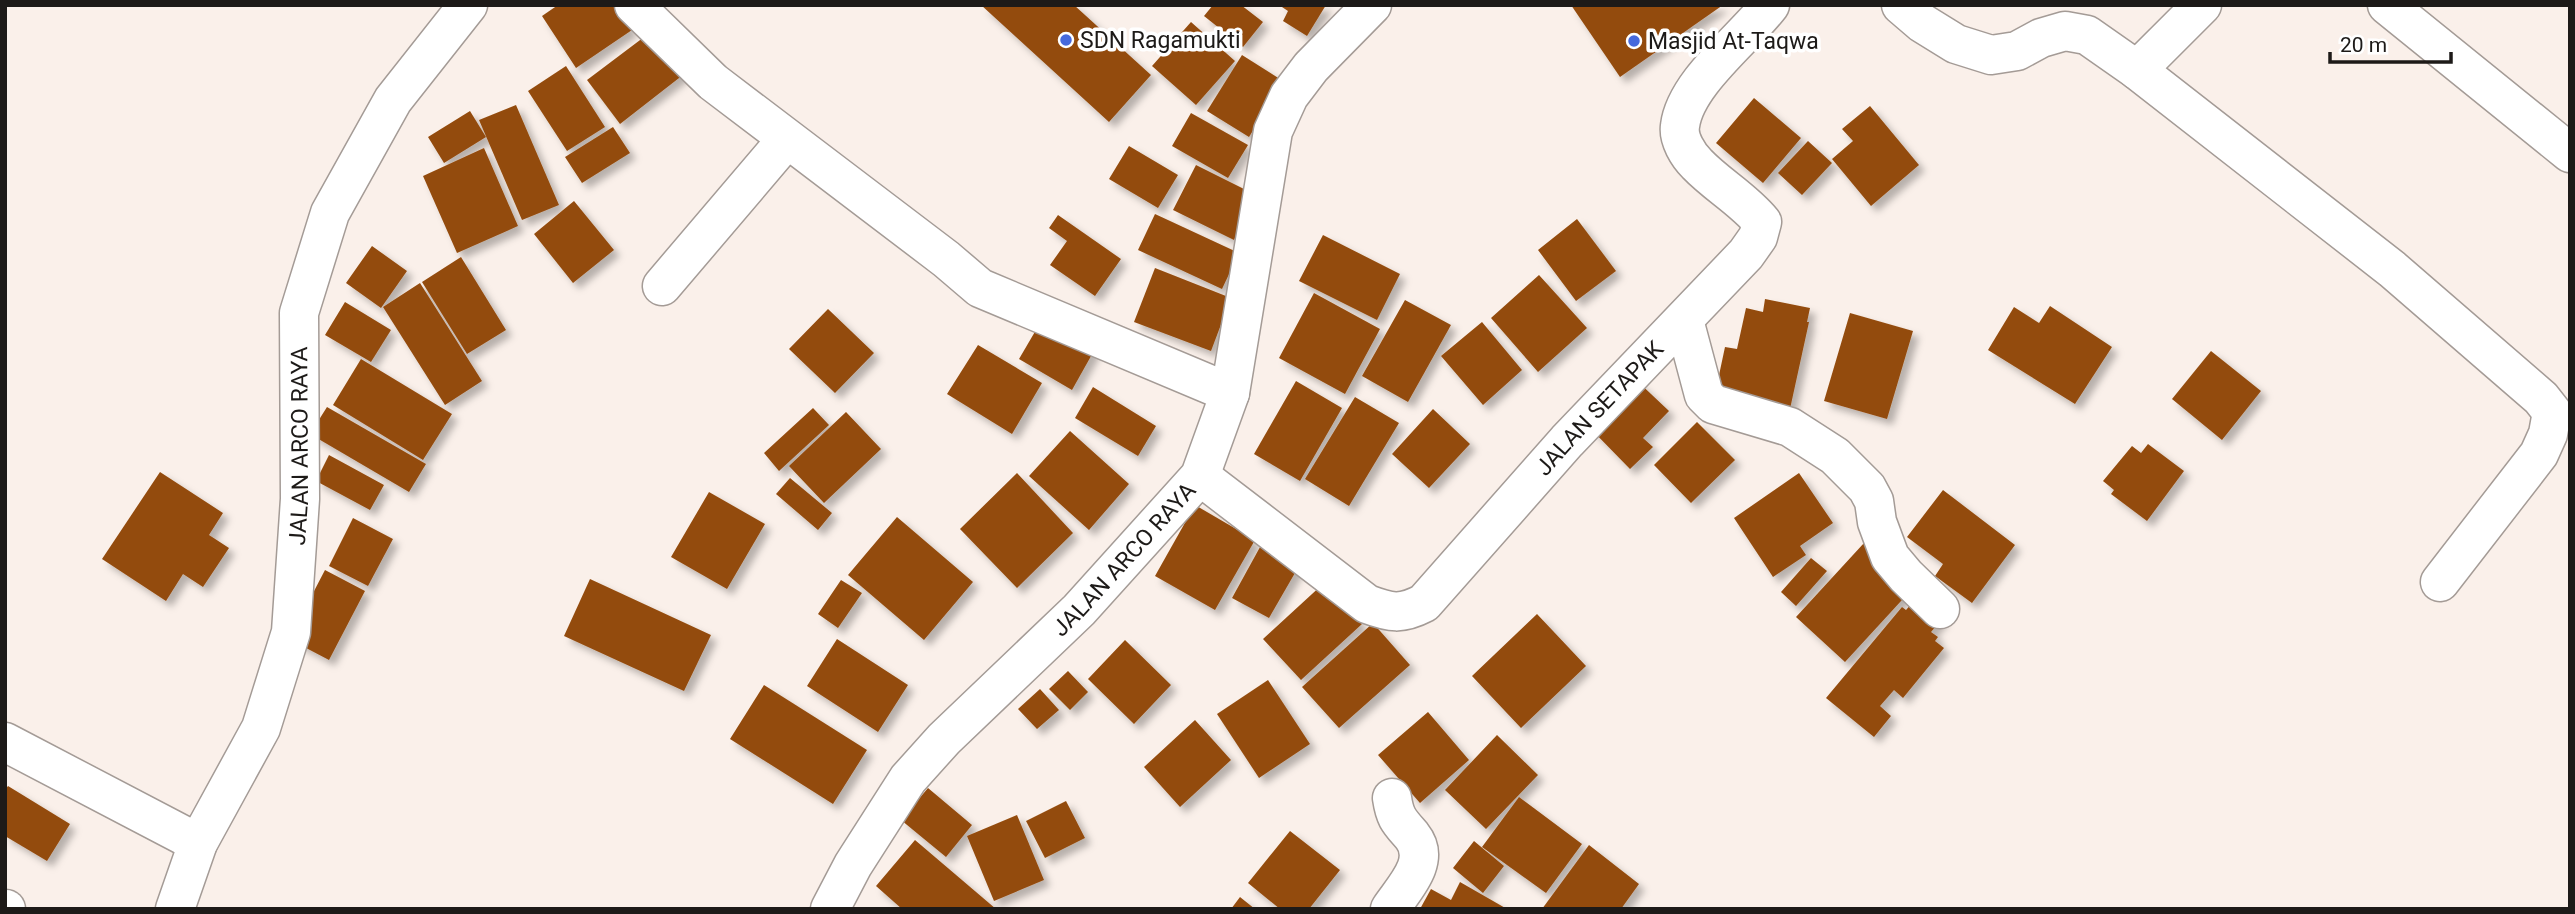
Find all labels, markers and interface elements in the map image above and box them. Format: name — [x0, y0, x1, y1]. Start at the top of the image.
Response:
scale bar — [2330, 21, 2451, 65]
place label: SDN Ragamukti — [1080, 27, 1241, 54]
place label: Masjid At-Taqwa — [1648, 28, 1819, 55]
marker: SDN Ragamukti — [1058, 32, 1074, 48]
marker: Masjid At-Taqwa — [1626, 33, 1642, 49]
text: 20 m — [2340, 33, 2387, 57]
street label: JALAN SETAPAK — [1530, 335, 1670, 481]
street label: JALAN ARCO RAYA — [284, 346, 314, 546]
street label: JALAN ARCO RAYA — [1047, 477, 1201, 642]

